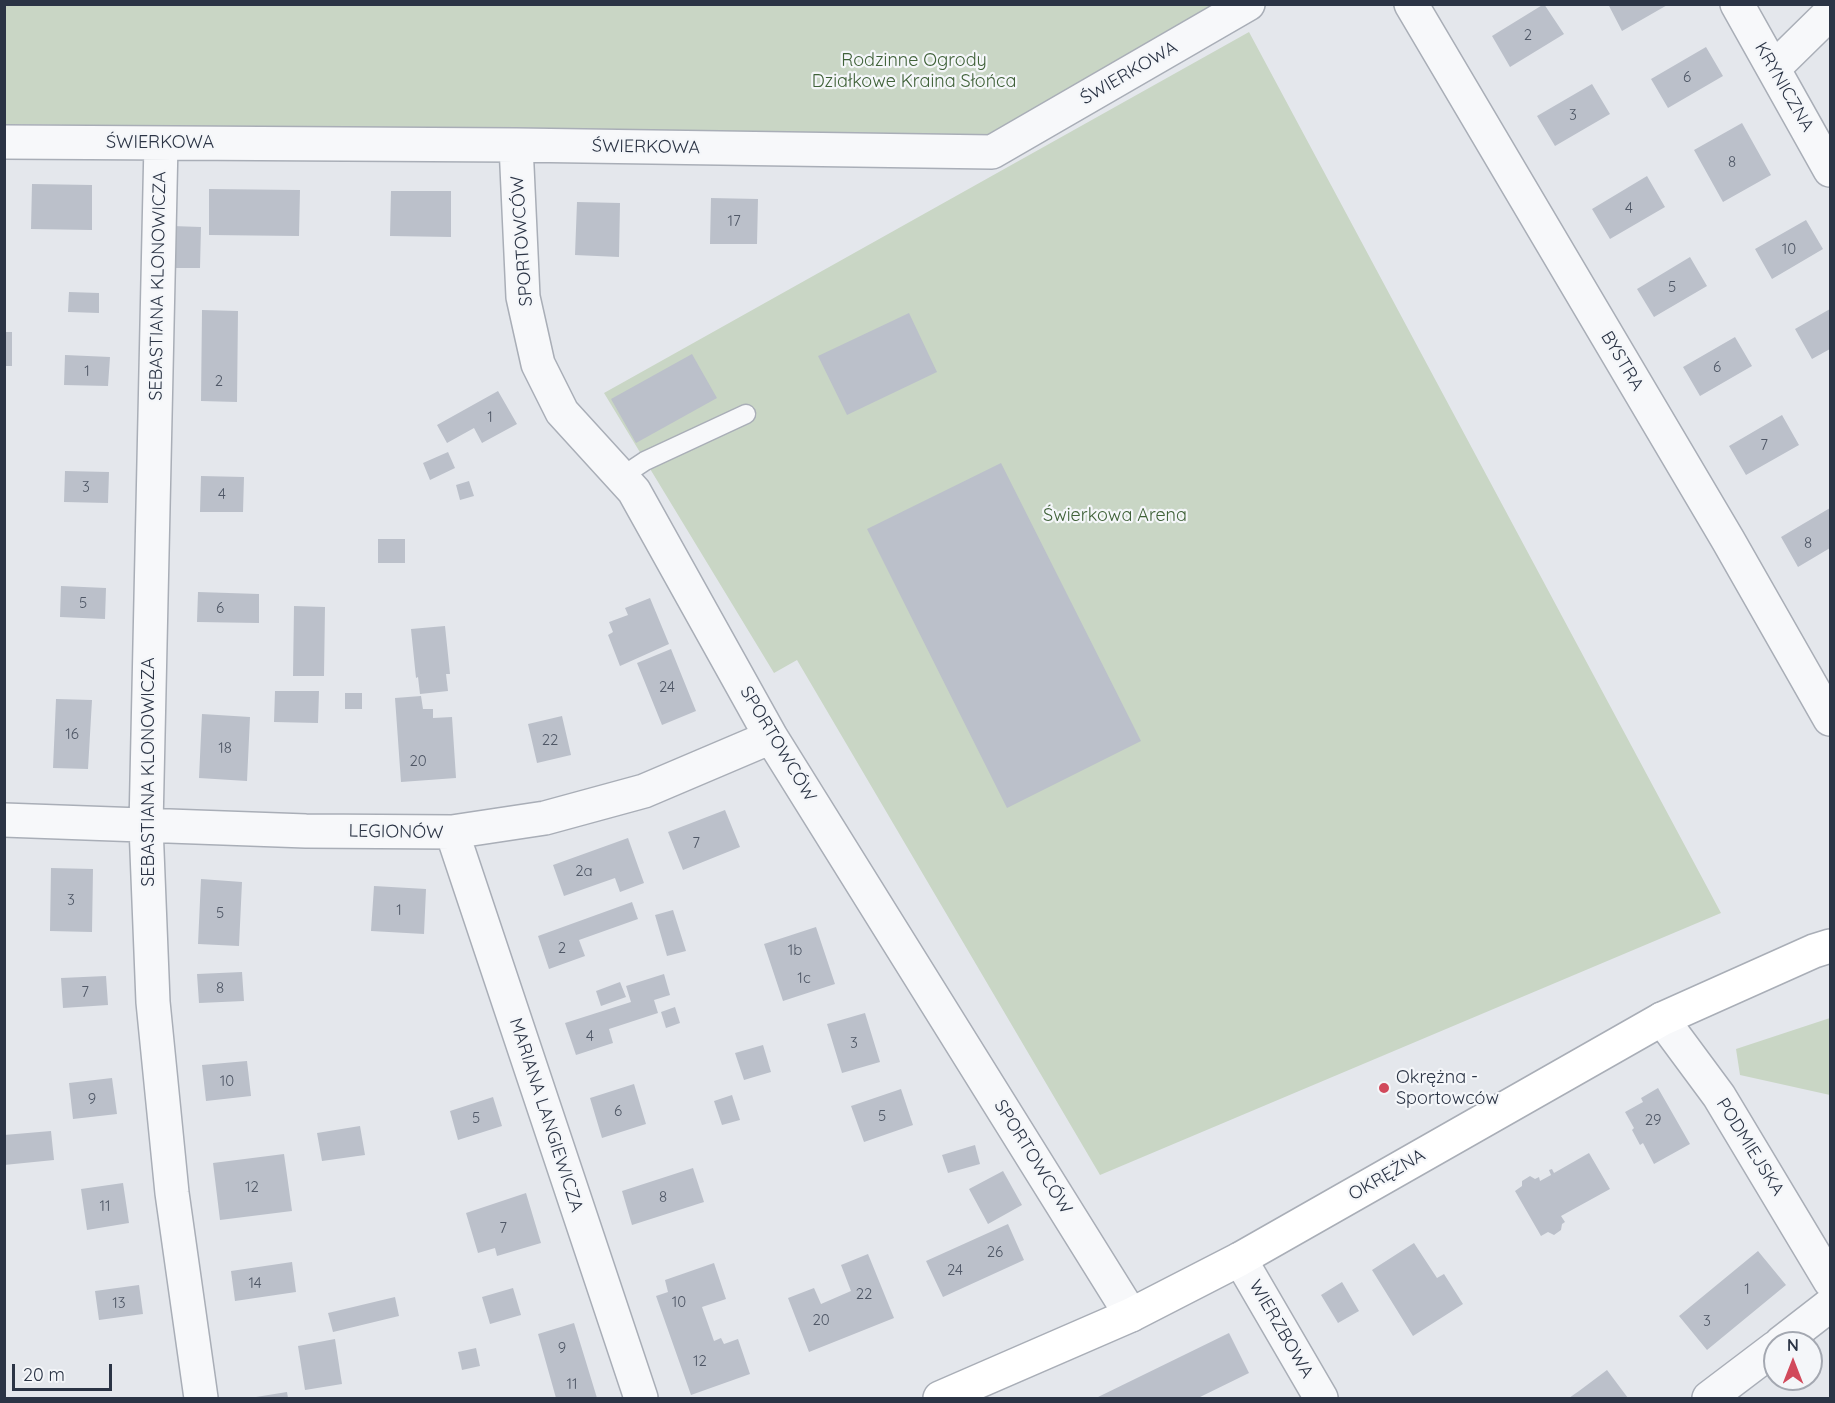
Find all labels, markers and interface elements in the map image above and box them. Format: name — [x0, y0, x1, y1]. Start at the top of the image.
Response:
house number: 2 — [1524, 26, 1532, 44]
street label: ŚWIERKOWA — [1077, 37, 1181, 109]
street label: KRYNICZNA — [1750, 38, 1818, 136]
park label: Rodzinne Ogrody Działkowe Kraina Słońca — [812, 50, 1016, 92]
house number: 6 — [1683, 68, 1691, 86]
house number: 3 — [1569, 106, 1577, 124]
street label: ŚWIERKOWA — [106, 132, 214, 154]
street label: ŚWIERKOWA — [592, 135, 700, 159]
house number: 8 — [1728, 153, 1736, 171]
street label: SEBASTIANA KLONOWICZA — [145, 171, 171, 401]
street label: SPORTOWCÓW — [507, 175, 537, 307]
house number: 4 — [1625, 199, 1633, 217]
house number: 17 — [727, 212, 741, 230]
house number: 10 — [1782, 240, 1796, 258]
house number: 5 — [1668, 278, 1676, 296]
street label: BYSTRA — [1596, 327, 1648, 395]
house number: 6 — [1713, 358, 1721, 376]
house number: 1 — [84, 362, 90, 380]
house number: 2 — [215, 372, 223, 390]
house number: 1 — [487, 408, 493, 426]
house number: 7 — [1760, 436, 1768, 454]
house number: 3 — [82, 478, 90, 496]
house number: 4 — [218, 485, 226, 503]
park label: Świerkowa Arena — [1043, 505, 1187, 527]
house number: 8 — [1804, 534, 1812, 552]
house number: 5 — [79, 594, 87, 612]
house number: 6 — [216, 599, 224, 617]
street label: SEBASTIANA KLONOWICZA — [138, 657, 160, 887]
house number: 24 — [659, 678, 675, 696]
street label: SPORTOWCÓW — [735, 682, 821, 806]
house number: 16 — [65, 725, 79, 743]
house number: 22 — [542, 731, 558, 749]
house number: 18 — [218, 739, 232, 757]
house number: 20 — [409, 752, 427, 770]
street label: LEGIONÓW — [348, 820, 444, 844]
house number: 7 — [692, 834, 700, 852]
house number: 2a — [575, 862, 593, 880]
house number: 3 — [67, 891, 75, 909]
house number: 1 — [396, 901, 402, 919]
house number: 5 — [216, 904, 224, 922]
house number: 2 — [558, 939, 566, 957]
house number: 1b — [788, 941, 802, 959]
house number: 1c — [797, 969, 811, 987]
house number: 8 — [216, 979, 224, 997]
house number: 7 — [81, 983, 89, 1001]
street label: MARIANA LANGIEWICZA — [504, 1015, 588, 1215]
house number: 4 — [586, 1027, 594, 1045]
house number: 3 — [850, 1034, 858, 1052]
place label: Okrężna - Sportowców — [1396, 1067, 1499, 1110]
house number: 10 — [220, 1072, 234, 1090]
marker: Okrężna - Sportowców — [1377, 1081, 1391, 1095]
house number: 9 — [88, 1090, 96, 1108]
street label: PODMIEJSKA — [1711, 1094, 1789, 1200]
street label: SPORTOWCÓW — [989, 1096, 1077, 1218]
house number: 6 — [614, 1102, 622, 1120]
house number: 5 — [878, 1107, 886, 1125]
house number: 5 — [472, 1109, 480, 1127]
house number: 29 — [1645, 1111, 1661, 1129]
street label: OKRĘŻNA — [1345, 1144, 1429, 1206]
house number: 12 — [245, 1178, 259, 1196]
house number: 8 — [659, 1188, 667, 1206]
house number: 11 — [99, 1197, 111, 1215]
house number: 7 — [499, 1219, 507, 1237]
house number: 26 — [987, 1243, 1003, 1261]
house number: 24 — [947, 1261, 963, 1279]
house number: 14 — [248, 1274, 262, 1292]
street label: WIERZBOWA — [1244, 1276, 1318, 1382]
house number: 1 — [1744, 1280, 1750, 1298]
house number: 22 — [856, 1285, 872, 1303]
house number: 10 — [672, 1293, 686, 1311]
house number: 13 — [112, 1294, 126, 1312]
house number: 20 — [812, 1311, 830, 1329]
house number: 3 — [1703, 1312, 1711, 1330]
north arrow — [1763, 1331, 1823, 1391]
text: N — [1787, 1335, 1799, 1355]
house number: 9 — [558, 1339, 566, 1357]
scale bar — [15, 1352, 116, 1390]
house number: 12 — [693, 1352, 707, 1370]
text: 20 m — [23, 1363, 65, 1386]
house number: 11 — [566, 1375, 578, 1393]

